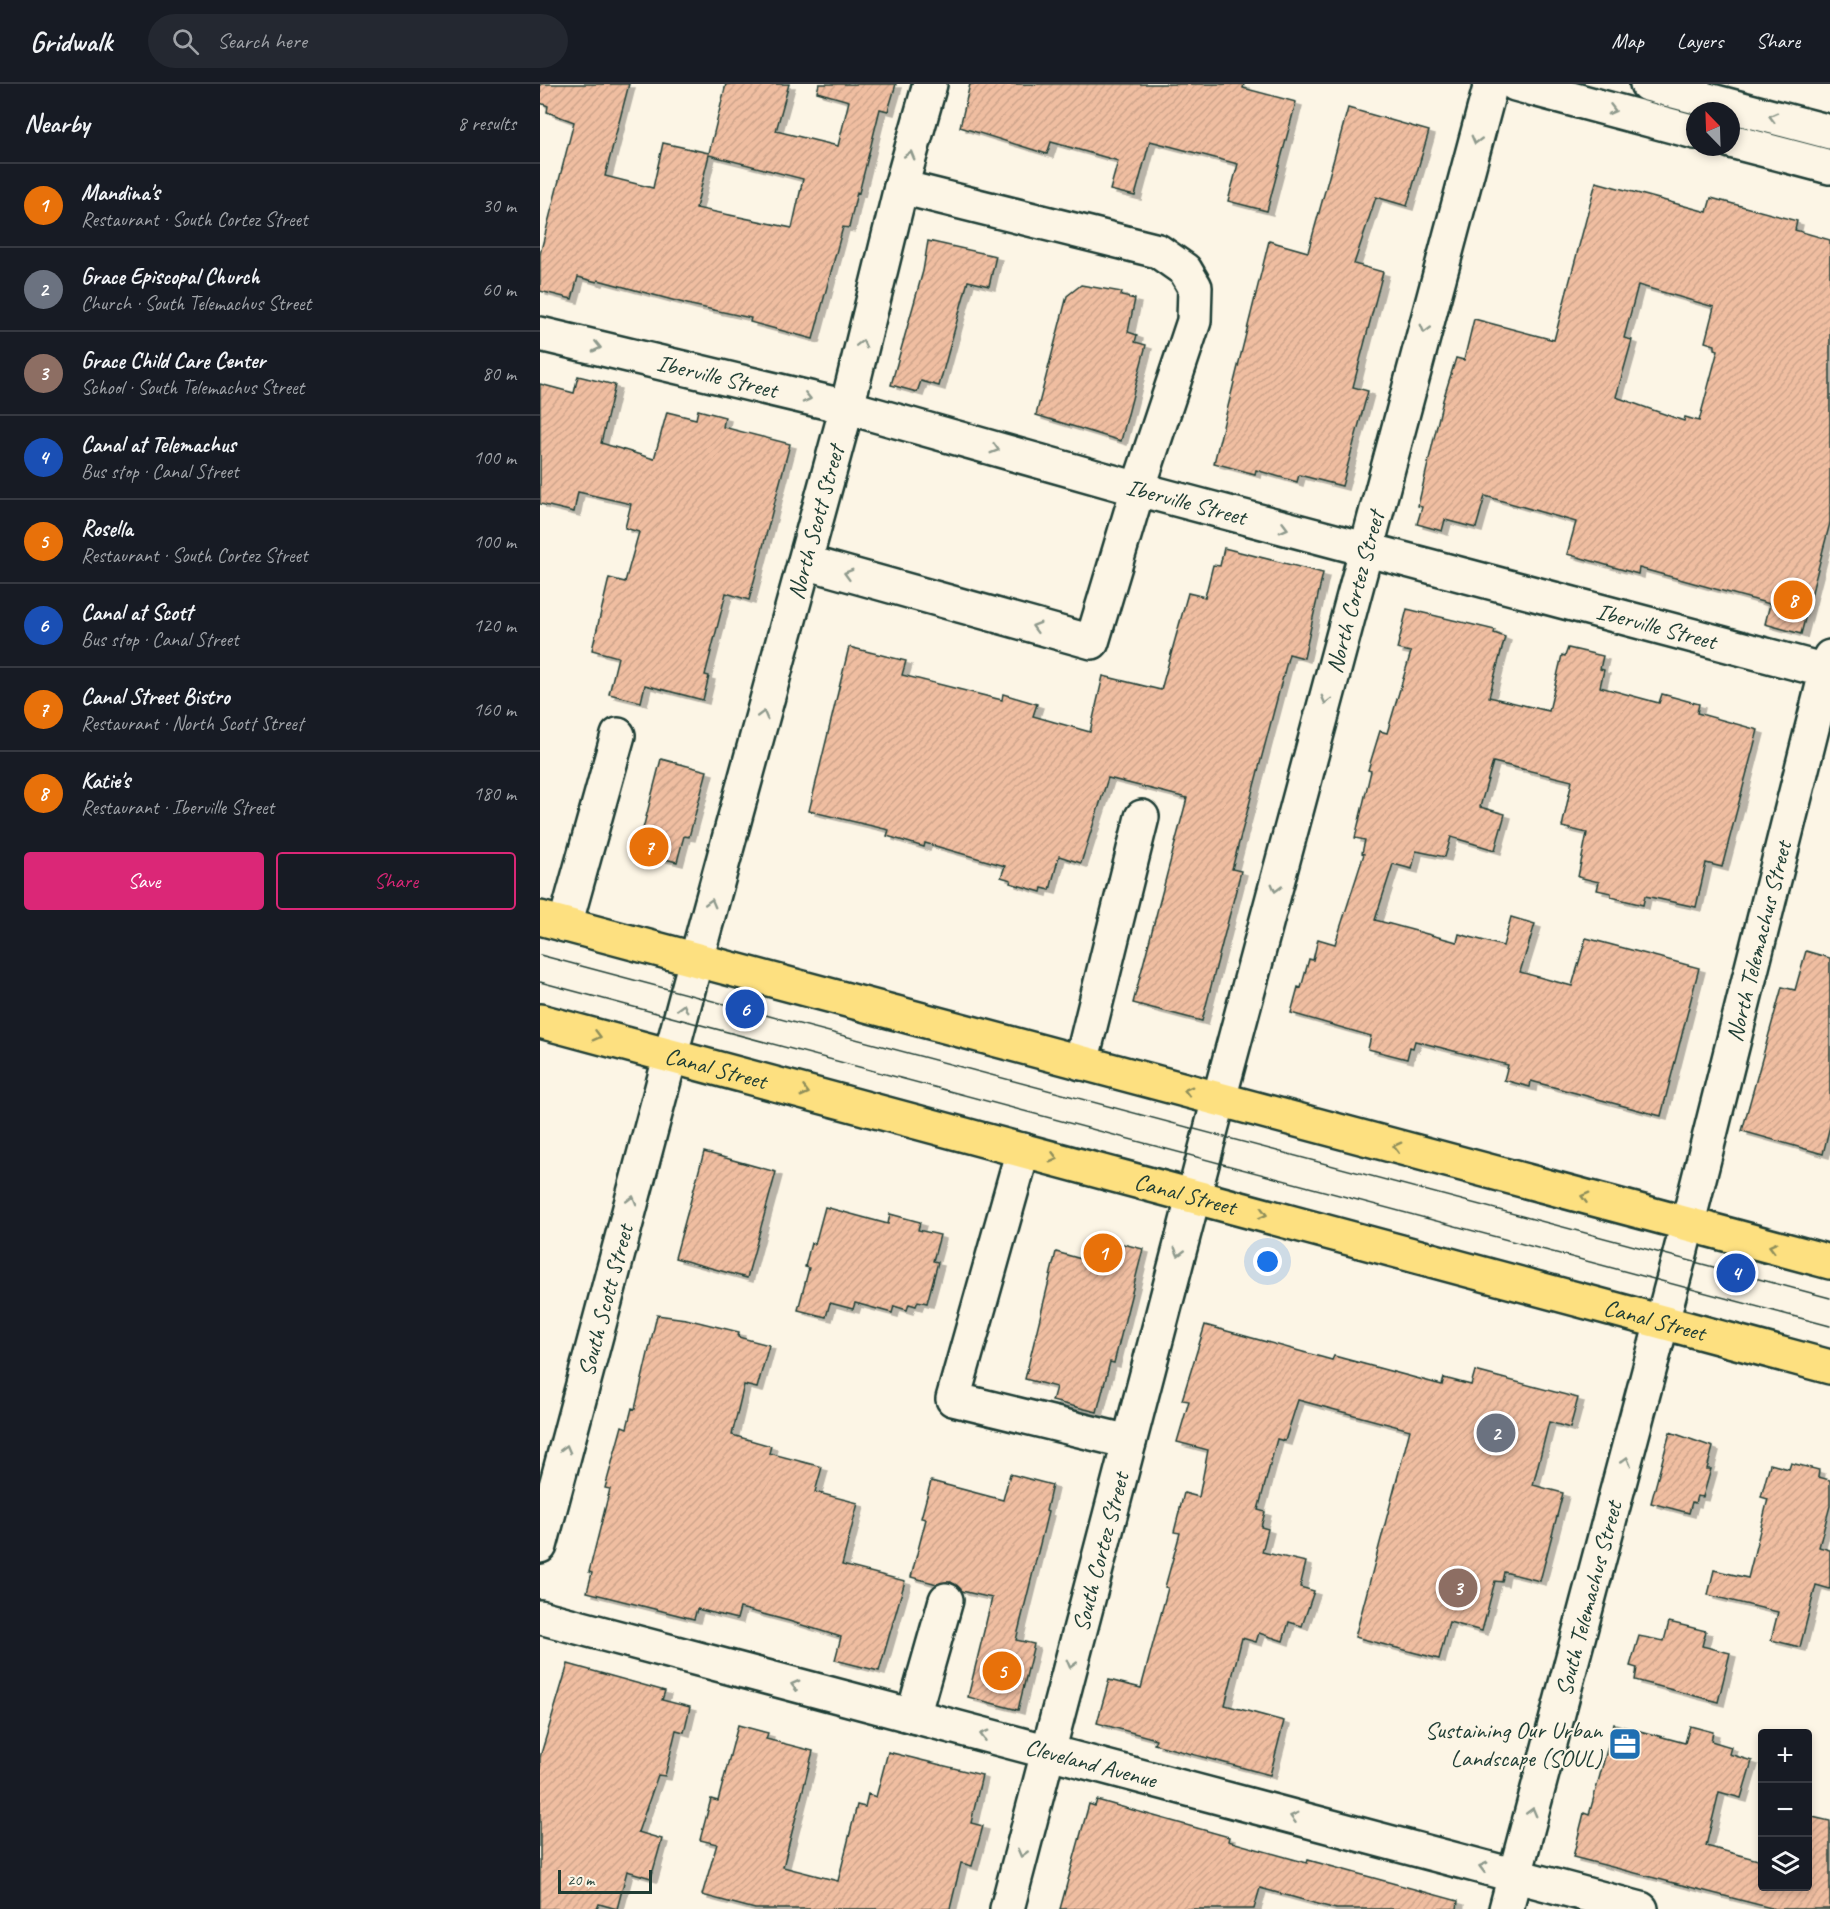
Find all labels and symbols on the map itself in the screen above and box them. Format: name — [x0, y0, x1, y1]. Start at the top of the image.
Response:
one-way arrow — [1607, 102, 1617, 115]
north arrow — [1686, 102, 1740, 156]
one-way arrow — [1769, 112, 1779, 124]
one-way arrow — [1471, 135, 1483, 145]
one-way arrow — [903, 150, 915, 161]
one-way arrow — [1420, 324, 1433, 334]
one-way arrow — [592, 340, 602, 353]
one-way arrow — [855, 340, 868, 350]
street label: Iberville Street — [654, 347, 782, 405]
one-way arrow — [802, 390, 812, 403]
street label: North Scott Street — [780, 439, 852, 603]
one-way arrow — [989, 442, 1000, 454]
street label: Iberville Street — [1123, 471, 1252, 533]
street label: North Cortez Street — [1319, 505, 1392, 676]
one-way arrow — [1279, 521, 1289, 533]
one-way arrow — [843, 569, 854, 581]
pin: 8 — [1774, 578, 1812, 622]
street label: Iberville Street — [1593, 596, 1721, 657]
one-way arrow — [1031, 622, 1042, 634]
one-way arrow — [1321, 694, 1333, 705]
one-way arrow — [756, 710, 768, 721]
pin: 7 — [630, 824, 668, 870]
street label: North Telemachus Street — [1719, 836, 1799, 1045]
one-way arrow — [1270, 883, 1283, 893]
one-way arrow — [704, 898, 716, 909]
pin: 6 — [726, 986, 764, 1032]
one-way arrow — [676, 1003, 689, 1013]
one-way arrow — [591, 1029, 601, 1041]
street label: Canal Street — [662, 1040, 772, 1097]
one-way arrow — [800, 1084, 810, 1097]
one-way arrow — [1183, 1086, 1194, 1098]
one-way arrow — [1392, 1141, 1402, 1154]
one-way arrow — [1049, 1151, 1059, 1164]
street label: Canal Street — [1131, 1166, 1241, 1223]
one-way arrow — [1580, 1192, 1591, 1204]
one-way arrow — [624, 1195, 637, 1205]
one-way arrow — [1258, 1207, 1268, 1220]
street label: South Scott Street — [571, 1219, 640, 1380]
pin: 1 — [1084, 1230, 1122, 1276]
one-way arrow — [1769, 1242, 1779, 1254]
one-way arrow — [1174, 1246, 1186, 1257]
your location — [1253, 1247, 1282, 1276]
pin: 4 — [1716, 1250, 1756, 1296]
street label: Canal Street — [1601, 1292, 1711, 1348]
pin: 2 — [1476, 1410, 1516, 1456]
one-way arrow — [558, 1444, 571, 1454]
one-way arrow — [1618, 1456, 1631, 1466]
street label: South Cortez Street — [1065, 1467, 1136, 1635]
street label: South Telemachus Street — [1548, 1496, 1629, 1699]
pin: 3 — [1438, 1566, 1478, 1610]
pin: 5 — [982, 1648, 1022, 1694]
one-way arrow — [1066, 1658, 1078, 1669]
one-way arrow — [790, 1680, 801, 1692]
place label: Sustaining Our Urban Landscape (SOUL) — [1425, 1715, 1603, 1773]
office icon: Sustaining Our Urban Landscape (SOUL) — [1607, 1726, 1643, 1762]
one-way arrow — [979, 1729, 989, 1742]
street label: Cleveland Avenue — [1022, 1731, 1162, 1795]
one-way arrow — [1525, 1807, 1538, 1817]
one-way arrow — [1289, 1812, 1300, 1824]
one-way arrow — [1016, 1848, 1029, 1858]
one-way arrow — [1478, 1862, 1488, 1874]
scale bar — [558, 1867, 652, 1894]

